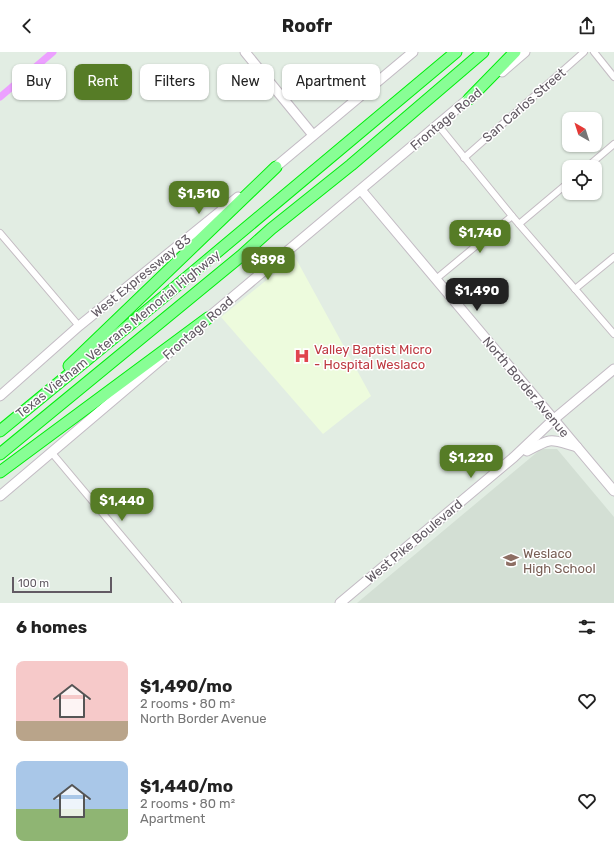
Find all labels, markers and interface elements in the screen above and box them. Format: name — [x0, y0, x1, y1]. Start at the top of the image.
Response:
icon: back — [16, 15, 38, 37]
text: Roofr — [282, 15, 332, 37]
icon: share — [576, 15, 598, 37]
chip: Buy — [12, 64, 66, 100]
chip: Rent — [74, 64, 132, 100]
chip: Filters — [140, 64, 209, 100]
chip: New — [217, 64, 274, 100]
chip: Apartment — [282, 64, 380, 100]
street label: San Carlos Street — [479, 65, 569, 145]
street label: Frontage Road — [407, 85, 485, 154]
north arrow — [562, 112, 602, 152]
map controls — [562, 112, 602, 200]
button: locate — [562, 160, 602, 200]
pin: $1,510 — [166, 181, 232, 215]
text: $1,510 — [178, 186, 220, 201]
pin: $1,740 — [447, 220, 513, 254]
text: $1,740 — [458, 225, 502, 240]
street label: West Expressway 83 — [88, 231, 194, 321]
street label: Texas Vietnam Veterans Memorial Highway — [13, 247, 224, 422]
pin: $898 — [244, 247, 292, 281]
text: $898 — [251, 252, 285, 267]
pin: $1,490 — [444, 278, 510, 312]
text: $1,490 — [455, 283, 499, 298]
street label: Frontage Road — [160, 293, 237, 364]
street label: North Border Avenue — [480, 334, 572, 440]
place label: Valley Baptist Micro - Hospital Weslaco — [314, 342, 432, 372]
hospital icon: Valley Baptist Micro - Hospital Weslaco — [293, 347, 311, 365]
pin: $1,220 — [438, 445, 504, 479]
text: $1,220 — [449, 450, 493, 465]
pin: $1,440 — [89, 488, 155, 522]
text: $1,440 — [99, 493, 145, 508]
street label: West Pike Boulevard — [363, 496, 465, 586]
place label: Weslaco High School — [523, 546, 596, 577]
school or university icon: Weslaco High School — [502, 551, 520, 569]
scale bar — [12, 575, 112, 594]
text: 100 m — [18, 577, 49, 590]
icon: filters — [576, 616, 598, 638]
text: 6 homes — [16, 617, 87, 637]
text: $1,490/mo — [140, 676, 232, 696]
icon: home — [48, 677, 96, 725]
icon: heart — [576, 690, 598, 712]
text: 2 rooms · 80 m² — [140, 696, 235, 711]
text: North Border Avenue — [140, 711, 267, 726]
text: $1,440/mo — [140, 776, 233, 796]
icon: home — [48, 777, 96, 825]
icon: heart — [576, 790, 598, 812]
text: 2 rooms · 80 m² — [140, 796, 235, 811]
text: Apartment — [140, 811, 205, 826]

